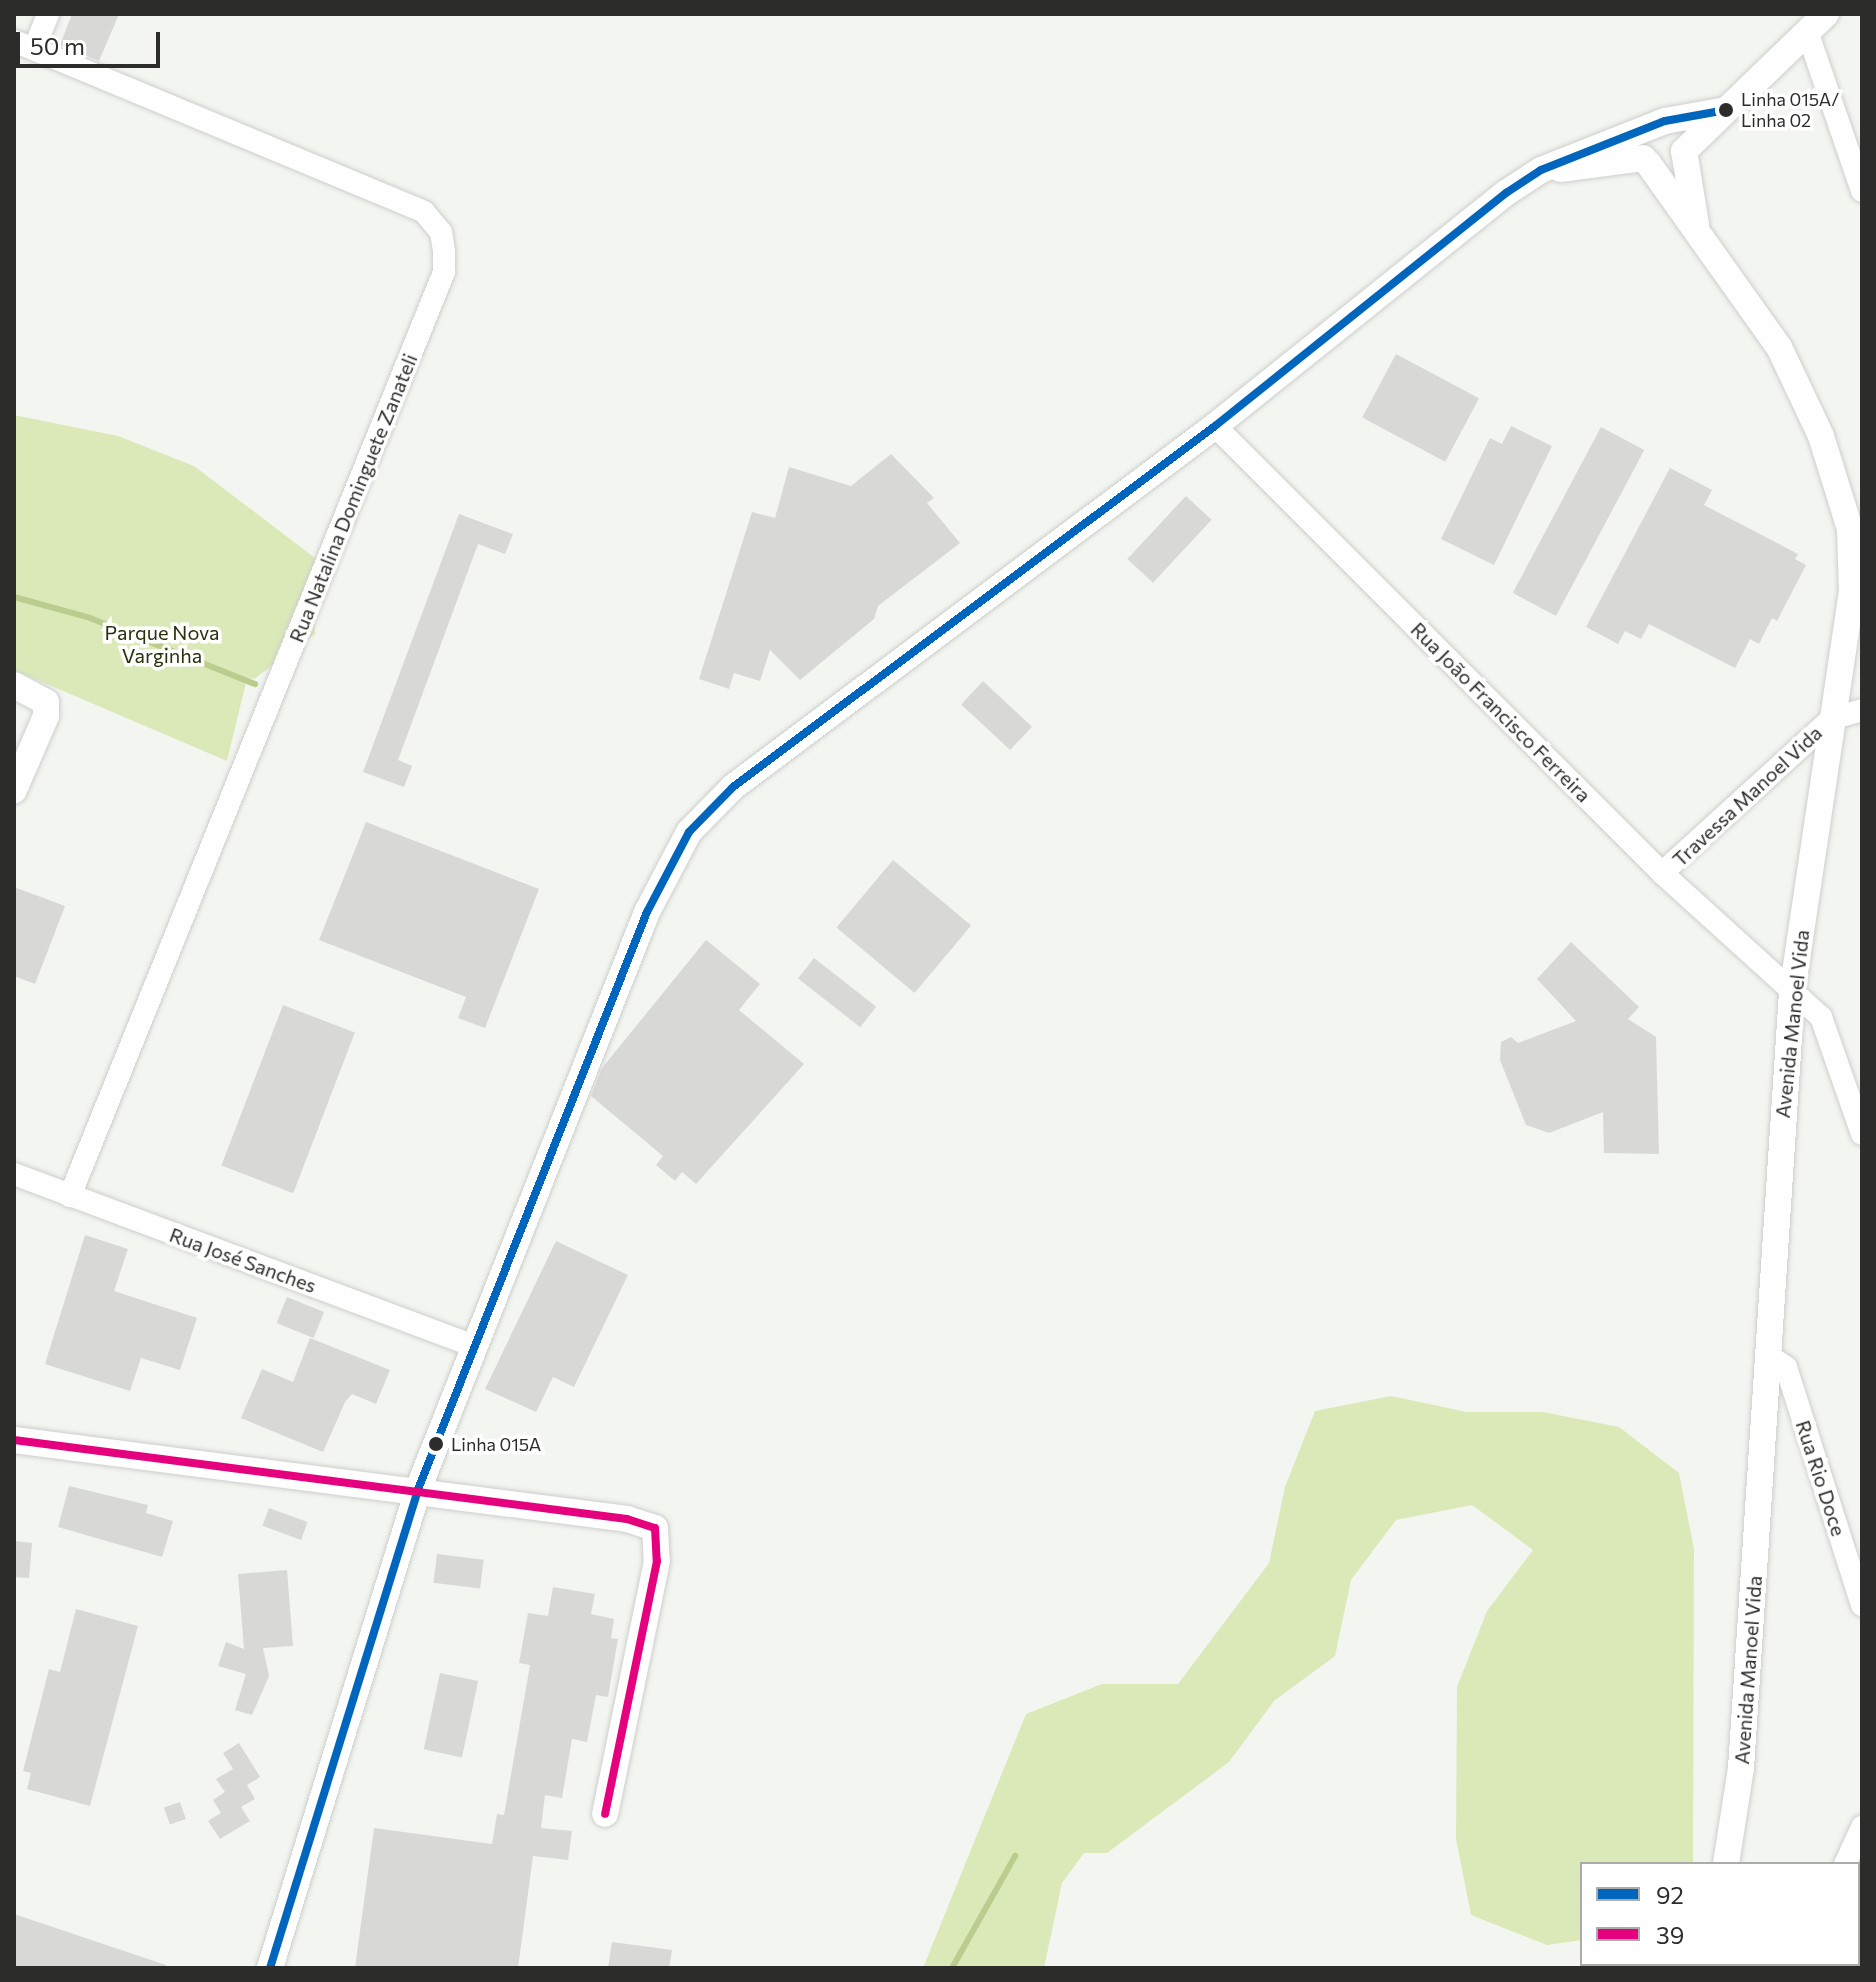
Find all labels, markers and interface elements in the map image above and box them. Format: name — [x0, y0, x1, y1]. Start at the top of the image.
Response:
scale bar — [20, 16, 164, 66]
text: 50 m — [30, 31, 85, 60]
place label: Linha 015A/ Linha 02 — [1741, 89, 1839, 132]
marker: Linha 015A/ Linha 02 — [1718, 102, 1734, 118]
street label: Rua Natalina Dominguete Zanateli — [284, 350, 422, 646]
street label: Rua João Francisco Ferreira — [1406, 617, 1596, 807]
park label: Parque Nova Varginha — [104, 620, 220, 667]
street label: Travessa Manoel Vida — [1667, 721, 1827, 871]
street label: Avenida Manoel Vida — [1770, 929, 1814, 1119]
street label: Rua José Sanches — [166, 1222, 320, 1298]
street label: Rua Rio Doce — [1791, 1417, 1851, 1539]
place label: Linha 015A — [451, 1433, 541, 1455]
marker: Linha 015A — [428, 1436, 444, 1452]
street label: Avenida Manoel Vida — [1729, 1575, 1767, 1765]
legend — [1580, 1862, 1860, 1966]
text: 92 — [1656, 1880, 1684, 1909]
text: 39 — [1656, 1920, 1684, 1949]

